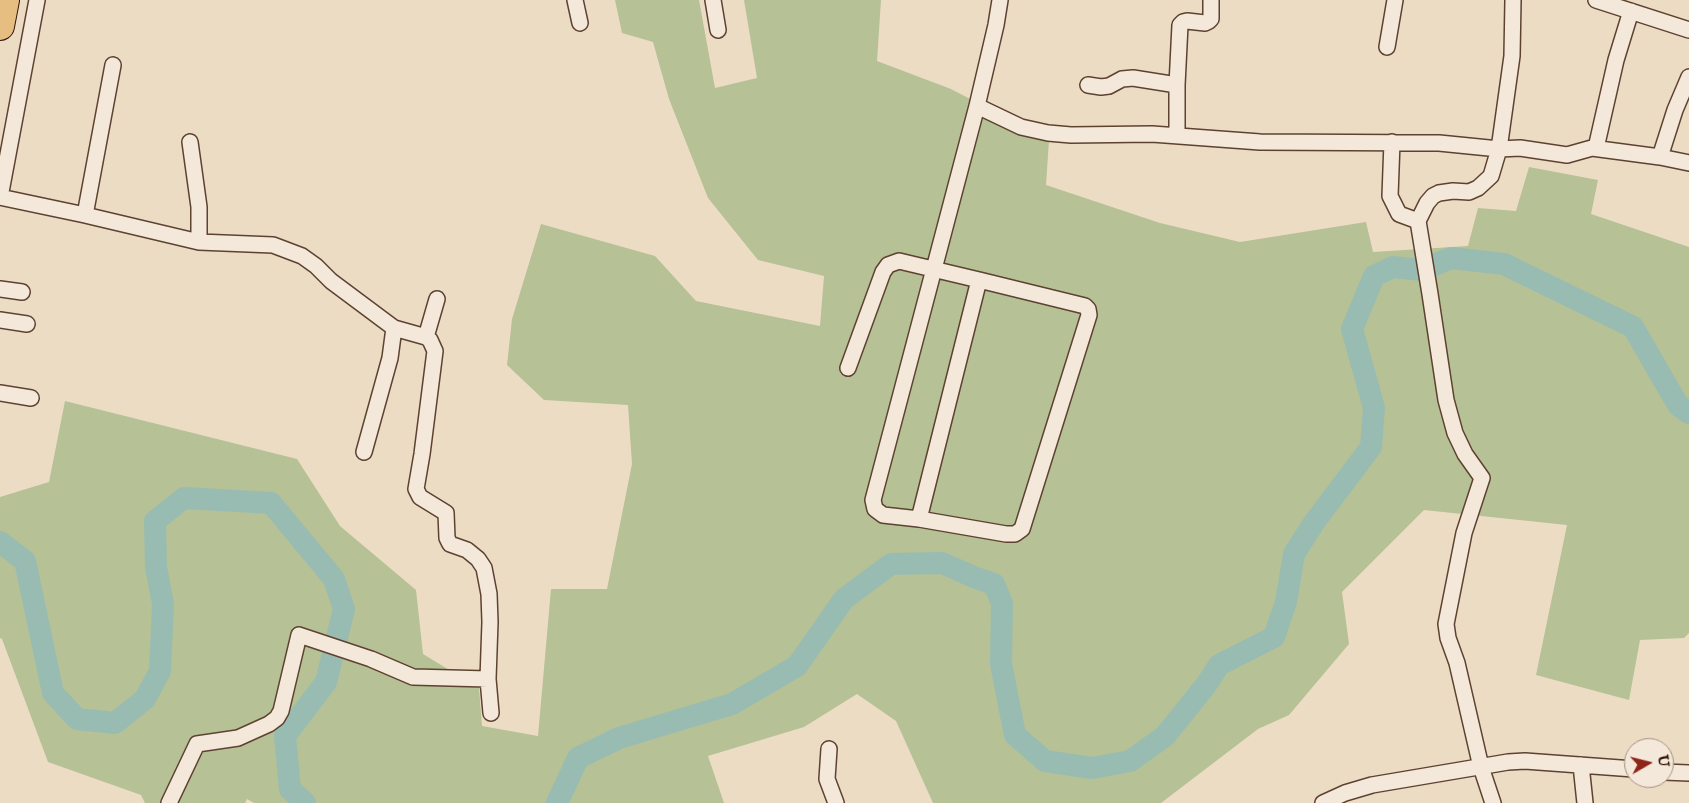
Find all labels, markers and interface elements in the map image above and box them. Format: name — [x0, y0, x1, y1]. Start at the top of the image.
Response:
north arrow — [1624, 738, 1674, 788]
text: U — [1653, 754, 1673, 768]

